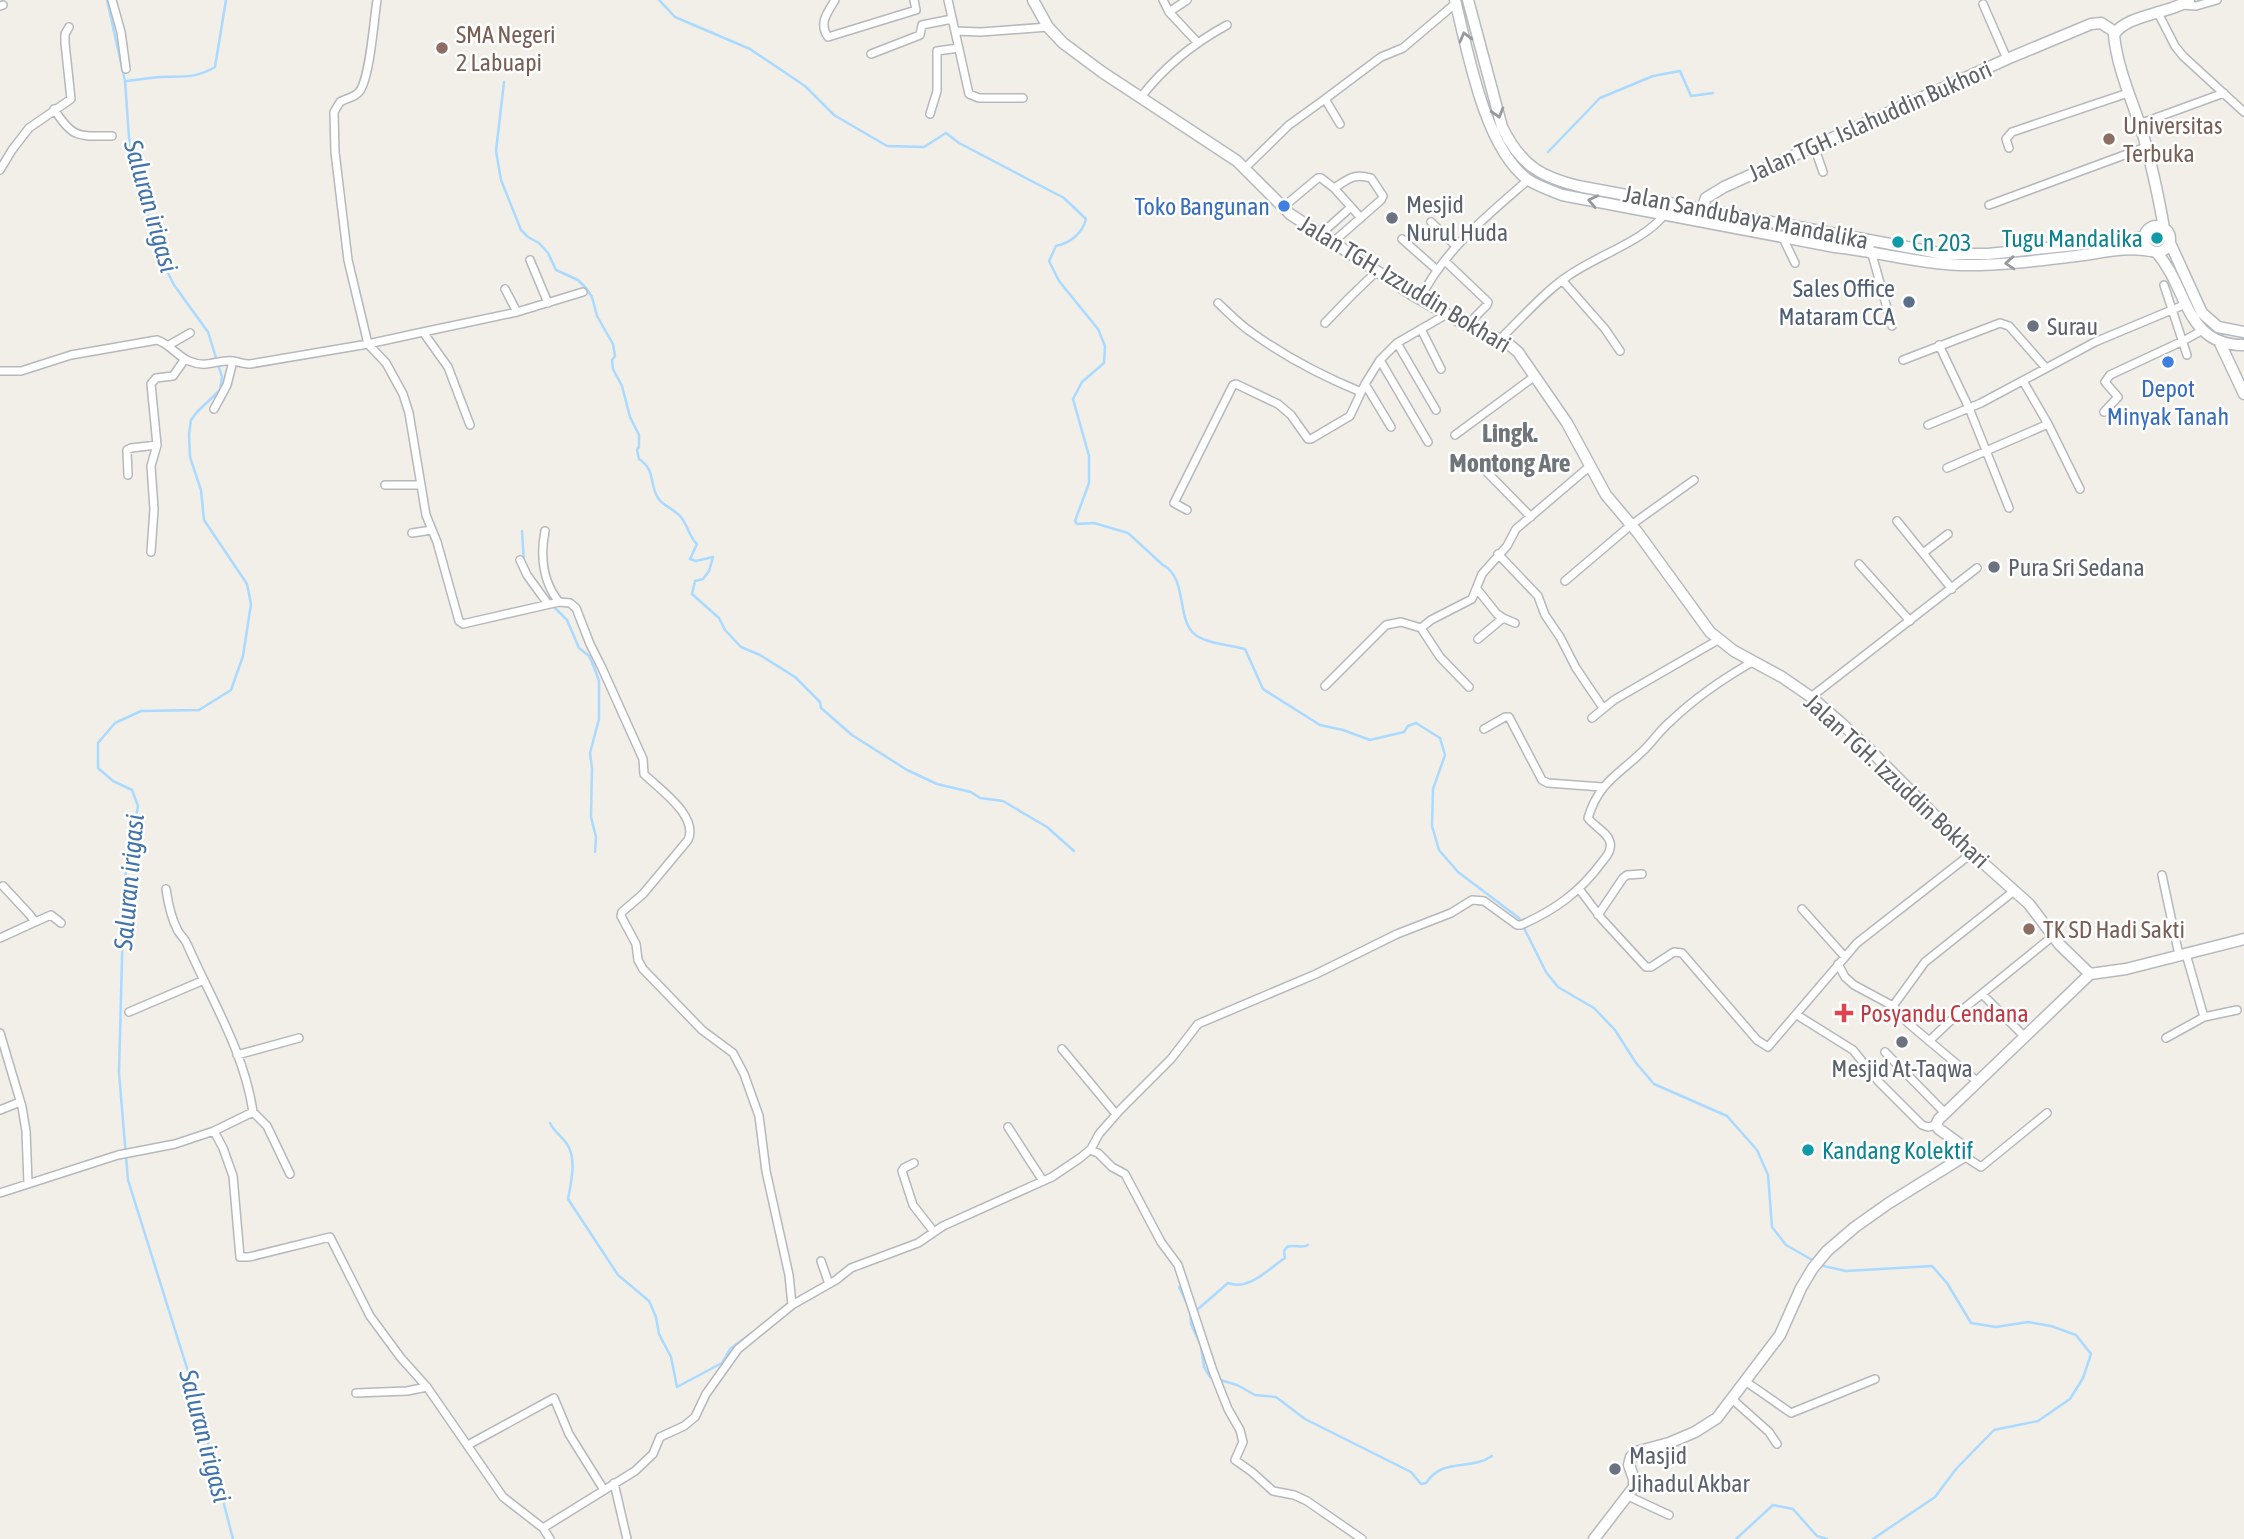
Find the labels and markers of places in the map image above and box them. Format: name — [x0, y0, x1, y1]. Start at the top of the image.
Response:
place label: SMA Negeri 2 Labuapi — [456, 21, 556, 76]
marker: SMA Negeri 2 Labuapi — [434, 40, 450, 56]
place label: Universitas Terbuka — [2123, 112, 2222, 167]
marker: Universitas Terbuka — [2101, 131, 2117, 147]
place label: Mesjid Nurul Huda — [1406, 191, 1508, 246]
place label: Toko Bangunan — [1134, 193, 1270, 220]
marker: Toko Bangunan — [1276, 198, 1292, 214]
marker: Mesjid Nurul Huda — [1384, 210, 1400, 226]
place label: Tugu Mandalika — [2002, 225, 2143, 252]
place label: Cn 203 — [1912, 229, 1972, 256]
marker: Tugu Mandalika — [2149, 230, 2165, 246]
marker: Cn 203 — [1890, 234, 1906, 250]
place label: Sales Office Mataram CCA — [1778, 275, 1895, 330]
marker: Sales Office Mataram CCA — [1901, 294, 1917, 310]
place label: Surau — [2047, 313, 2098, 340]
marker: Surau — [2025, 318, 2041, 334]
marker: Depot Minyak Tanah — [2160, 354, 2176, 370]
place label: Depot Minyak Tanah — [2107, 375, 2229, 430]
place label: Pura Sri Sedana — [2008, 554, 2145, 581]
marker: Pura Sri Sedana — [1986, 559, 2002, 575]
place label: TK SD Hadi Sakti — [2043, 916, 2185, 943]
marker: TK SD Hadi Sakti — [2021, 921, 2037, 937]
place label: Posyandu Cendana — [1860, 1000, 2029, 1027]
marker: Posyandu Cendana — [1834, 1003, 1854, 1023]
marker: Mesjid At-Taqwa — [1894, 1034, 1910, 1050]
place label: Mesjid At-Taqwa — [1831, 1055, 1973, 1082]
place label: Kandang Kolektif — [1822, 1137, 1973, 1164]
marker: Kandang Kolektif — [1800, 1142, 1816, 1158]
place label: Masjid Jihadul Akbar — [1629, 1442, 1750, 1497]
marker: Masjid Jihadul Akbar — [1607, 1461, 1623, 1477]

